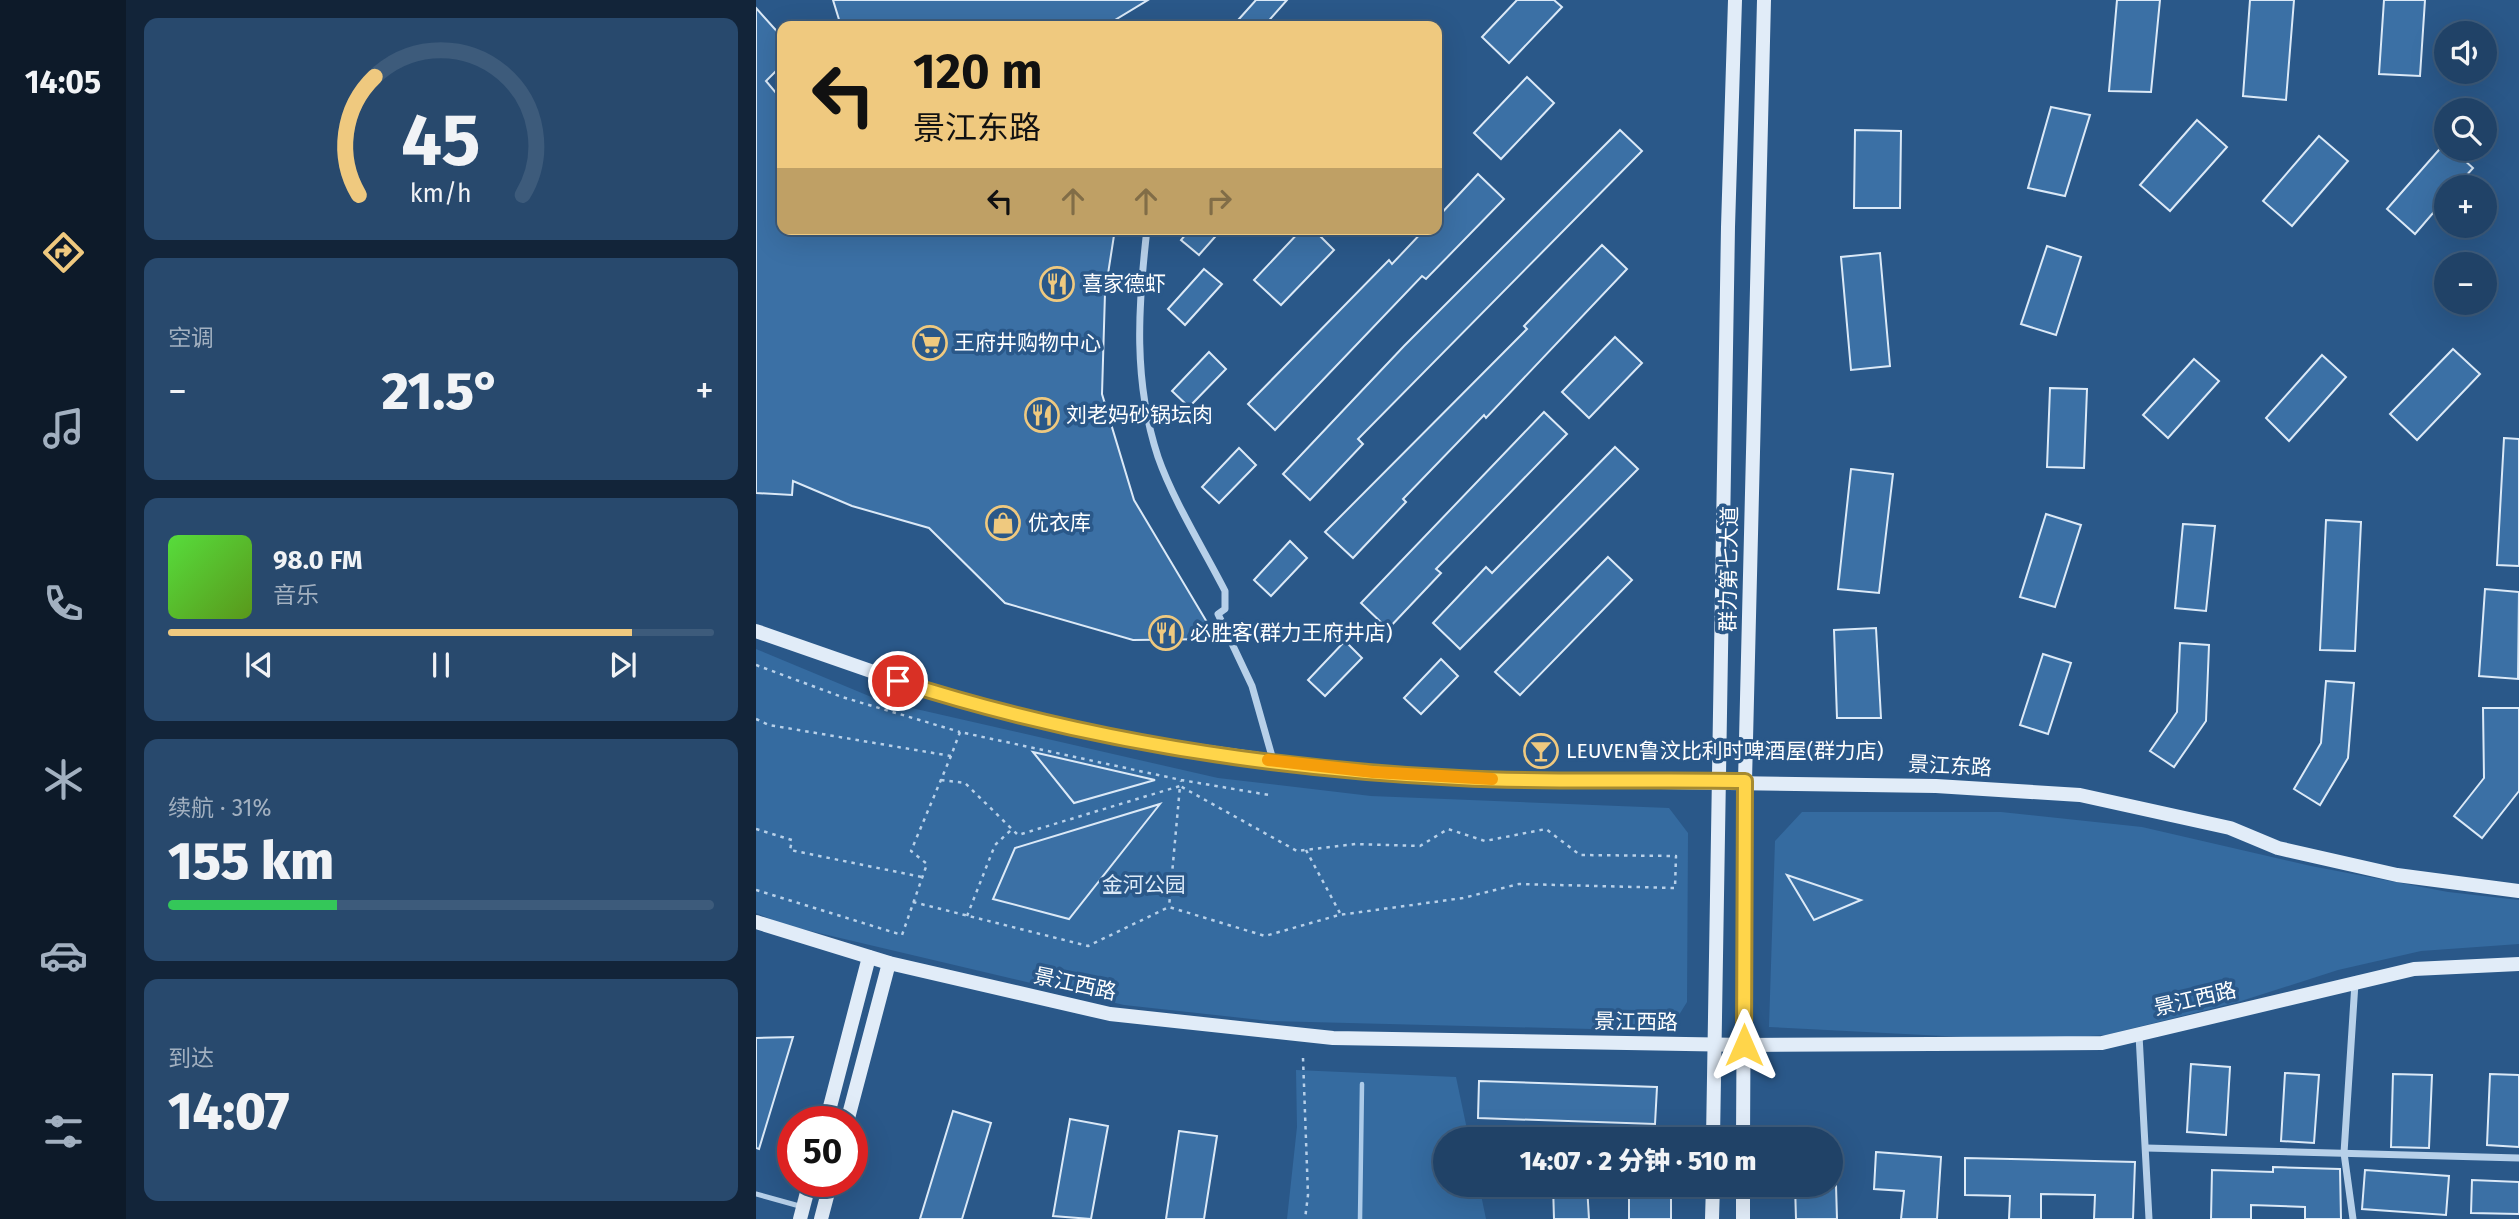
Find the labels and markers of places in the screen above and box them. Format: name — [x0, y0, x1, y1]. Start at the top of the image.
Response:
restaurant icon: 喜家德虾 — [1038, 265, 1076, 303]
place label: 喜家德虾 — [1082, 271, 1166, 297]
supermarket icon: 王府井购物中心 — [911, 324, 949, 362]
place label: 王府井购物中心 — [954, 330, 1101, 356]
restaurant icon: 刘老妈砂锅坛肉 — [1023, 396, 1061, 434]
place label: 刘老妈砂锅坛肉 — [1066, 402, 1213, 428]
shop icon: 优衣库 — [984, 504, 1022, 542]
place label: 优衣库 — [1028, 510, 1091, 536]
restaurant icon: 必胜客(群力王府井店) — [1147, 614, 1185, 652]
place label: 必胜客(群力王府井店) — [1190, 620, 1393, 646]
pin — [868, 651, 928, 711]
bar icon: LEUVEN鲁汶比利时啤酒屋(群力店) — [1522, 732, 1560, 770]
place label: LEUVEN鲁汶比利时啤酒屋(群力店) — [1566, 738, 1883, 764]

